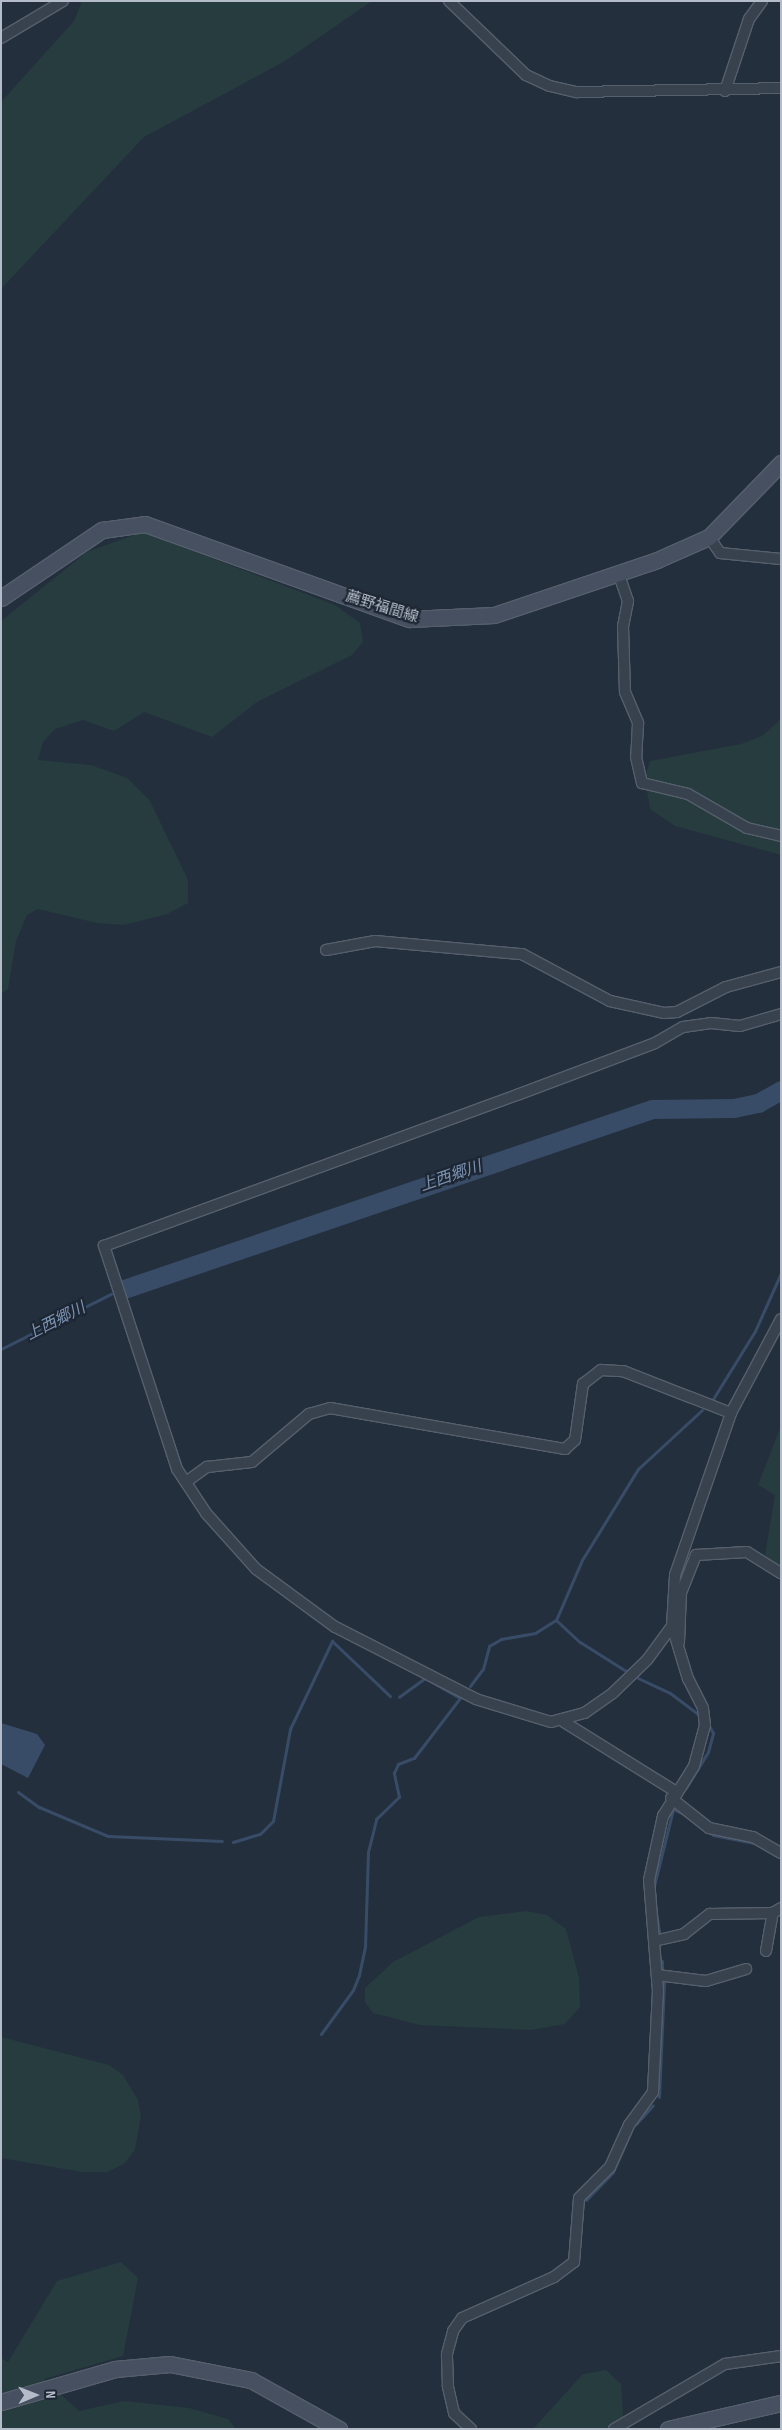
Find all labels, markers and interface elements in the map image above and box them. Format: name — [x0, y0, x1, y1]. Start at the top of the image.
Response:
street label: 薦野福間線 — [344, 587, 420, 627]
water label: 上西郷川 — [418, 1158, 484, 1196]
water label: 上西郷川 — [23, 1299, 89, 1345]
north arrow — [10, 2370, 60, 2420]
text: N — [42, 2391, 59, 2399]

